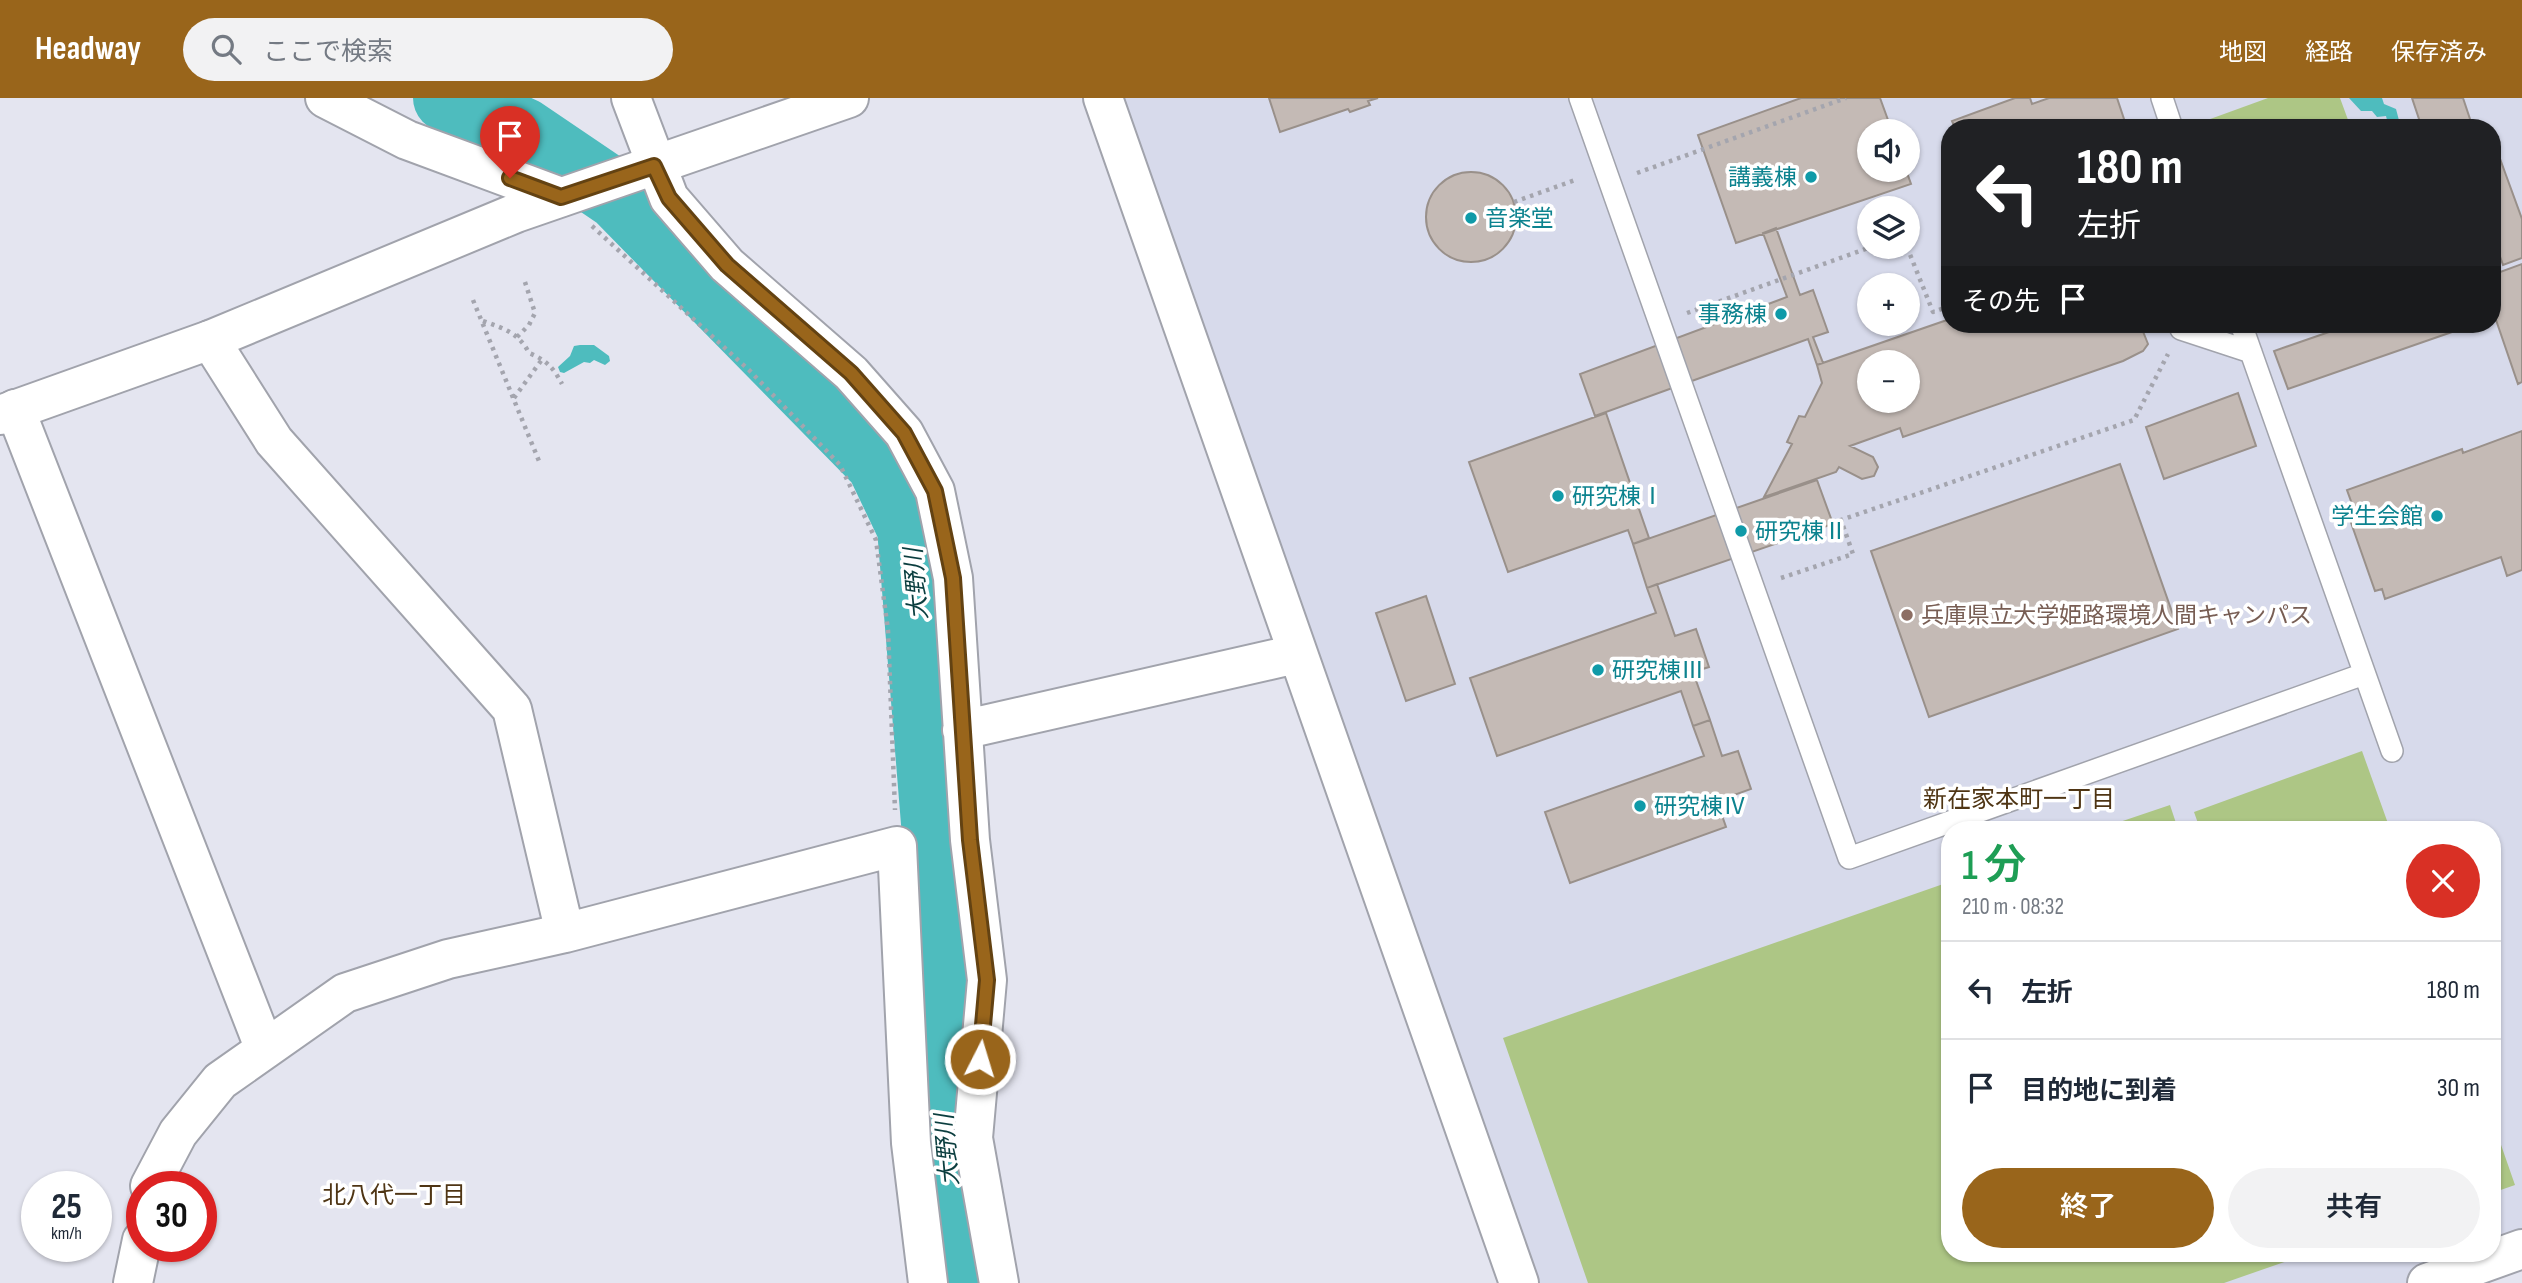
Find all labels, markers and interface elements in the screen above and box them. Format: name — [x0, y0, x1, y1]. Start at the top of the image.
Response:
search box — [183, 18, 673, 81]
text: Headway — [35, 29, 141, 69]
icon: search — [207, 30, 245, 68]
text: ここで検索 — [263, 37, 393, 68]
text: 地図 — [2219, 38, 2267, 67]
text: 経路 — [2305, 38, 2353, 67]
text: 保存済み — [2391, 38, 2487, 67]
pin — [480, 106, 540, 178]
icon: arrive — [491, 117, 529, 155]
map controls — [1857, 119, 1920, 413]
button: sound — [1857, 119, 1920, 182]
text: 180 m — [2077, 139, 2183, 198]
icon: left — [1962, 147, 2053, 238]
place label: 講義棟 — [1728, 164, 1797, 192]
marker: 講義棟 — [1803, 169, 1819, 185]
button: layers — [1857, 196, 1920, 259]
place label: 音楽堂 — [1485, 205, 1554, 233]
text: 左折 — [2077, 207, 2141, 246]
marker: 音楽堂 — [1463, 210, 1479, 226]
button: + — [1857, 273, 1920, 336]
icon: arrive — [2054, 280, 2092, 318]
text: その先 — [1962, 287, 2040, 318]
place label: 事務棟 — [1698, 301, 1767, 329]
marker: 事務棟 — [1773, 306, 1789, 322]
button: − — [1857, 350, 1920, 413]
place label: 研究棟Ⅰ — [1572, 483, 1664, 511]
marker: 研究棟Ⅰ — [1550, 488, 1566, 504]
place label: 学生会館 — [2331, 503, 2423, 531]
marker: 学生会館 — [2429, 508, 2445, 524]
place label: 研究棟Ⅱ — [1755, 518, 1847, 546]
marker: 研究棟Ⅱ — [1733, 523, 1749, 539]
water label: 大野川 — [899, 544, 934, 621]
place label: 兵庫県立大学姫路環境人間キャンパス — [1921, 602, 2312, 630]
marker: 兵庫県立大学姫路環境人間キャンパス — [1899, 607, 1915, 623]
place label: 研究棟Ⅲ — [1612, 657, 1704, 685]
marker: 研究棟Ⅲ — [1590, 662, 1606, 678]
district label: 新在家本町一丁目 — [1923, 785, 2115, 814]
place label: 研究棟Ⅳ — [1654, 793, 1746, 821]
marker: 研究棟Ⅳ — [1632, 798, 1648, 814]
text: 1 分 — [1962, 841, 2026, 892]
button: close — [2406, 844, 2480, 918]
text: 210 m · 08:32 — [1962, 893, 2064, 921]
icon: left — [1962, 971, 2000, 1009]
text: 180 m — [2427, 975, 2480, 1006]
text: 左折 — [2021, 978, 2073, 1009]
position arrow — [943, 1022, 1017, 1096]
icon: arrive — [1962, 1069, 2000, 1107]
text: 30 m — [2437, 1073, 2480, 1104]
text: 目的地に到着 — [2021, 1076, 2177, 1107]
water label: 大野川 — [930, 1110, 965, 1187]
button: 終了 — [1962, 1168, 2214, 1248]
button: 共有 — [2228, 1168, 2480, 1248]
speed limit sign: 30 — [126, 1171, 217, 1262]
district label: 北八代一丁目 — [322, 1181, 466, 1210]
text: 25 — [51, 1186, 82, 1229]
text: km/h — [51, 1223, 82, 1244]

